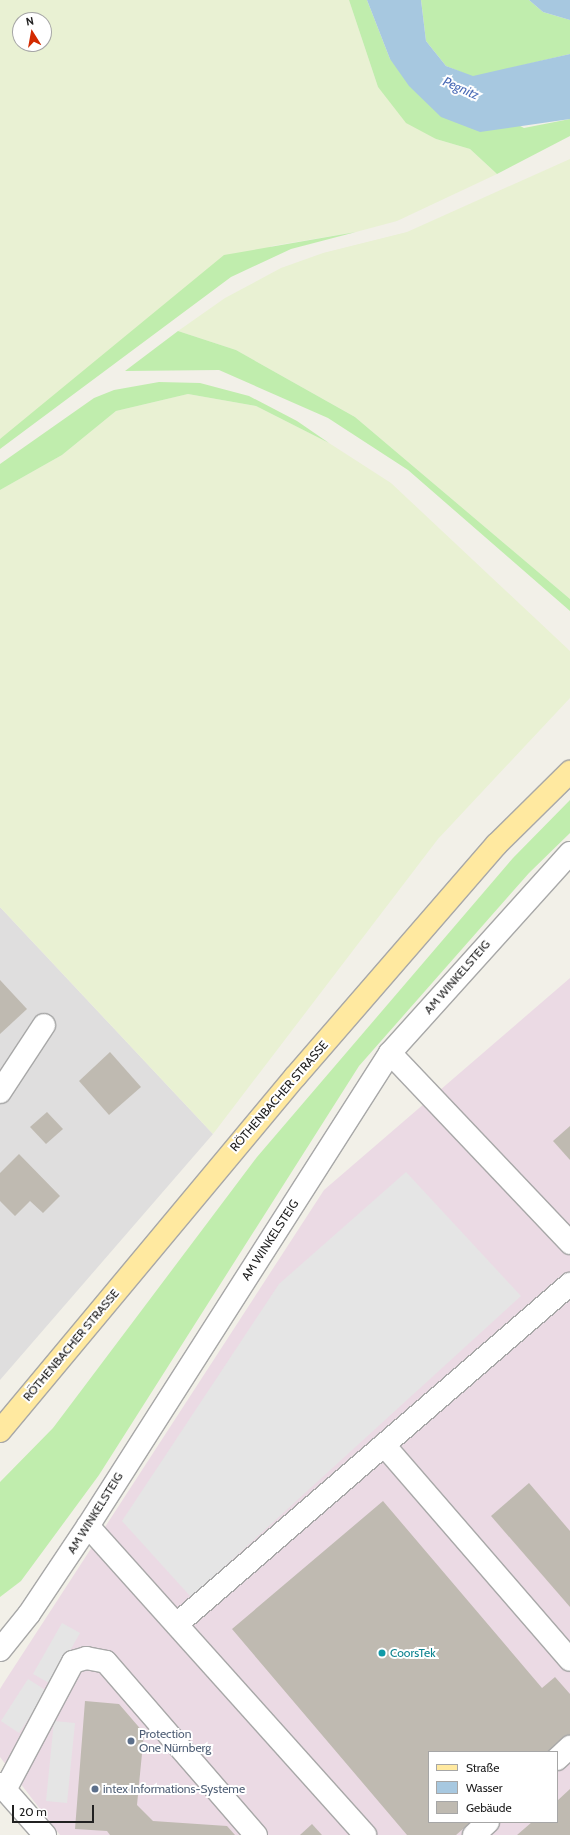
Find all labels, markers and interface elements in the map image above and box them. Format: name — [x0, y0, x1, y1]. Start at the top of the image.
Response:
north arrow — [12, 12, 52, 52]
text: N — [25, 14, 35, 29]
water label: Pegnitz — [441, 73, 481, 103]
street label: AM WINKELSTEIG — [421, 937, 493, 1017]
street label: RÖTHENBACHER STRASSE — [227, 1038, 331, 1154]
street label: AM WINKELSTEIG — [239, 1197, 301, 1283]
street label: RÖTHENBACHER STRASSE — [20, 1286, 122, 1404]
street label: AM WINKELSTEIG — [64, 1470, 126, 1556]
place label: CoorsTek — [390, 1646, 436, 1660]
marker: CoorsTek — [377, 1648, 387, 1658]
place label: Protection One Nürnberg — [139, 1727, 211, 1755]
marker: Protection One Nürnberg — [126, 1736, 136, 1746]
legend — [428, 1751, 558, 1823]
text: Straße — [466, 1760, 499, 1775]
text: Wasser — [466, 1780, 503, 1795]
place label: intex Informations-Systeme — [103, 1782, 245, 1796]
marker: intex Informations-Systeme — [90, 1784, 100, 1794]
scale bar — [14, 1797, 96, 1823]
text: Gebäude — [466, 1800, 512, 1815]
text: 20 m — [19, 1804, 47, 1819]

